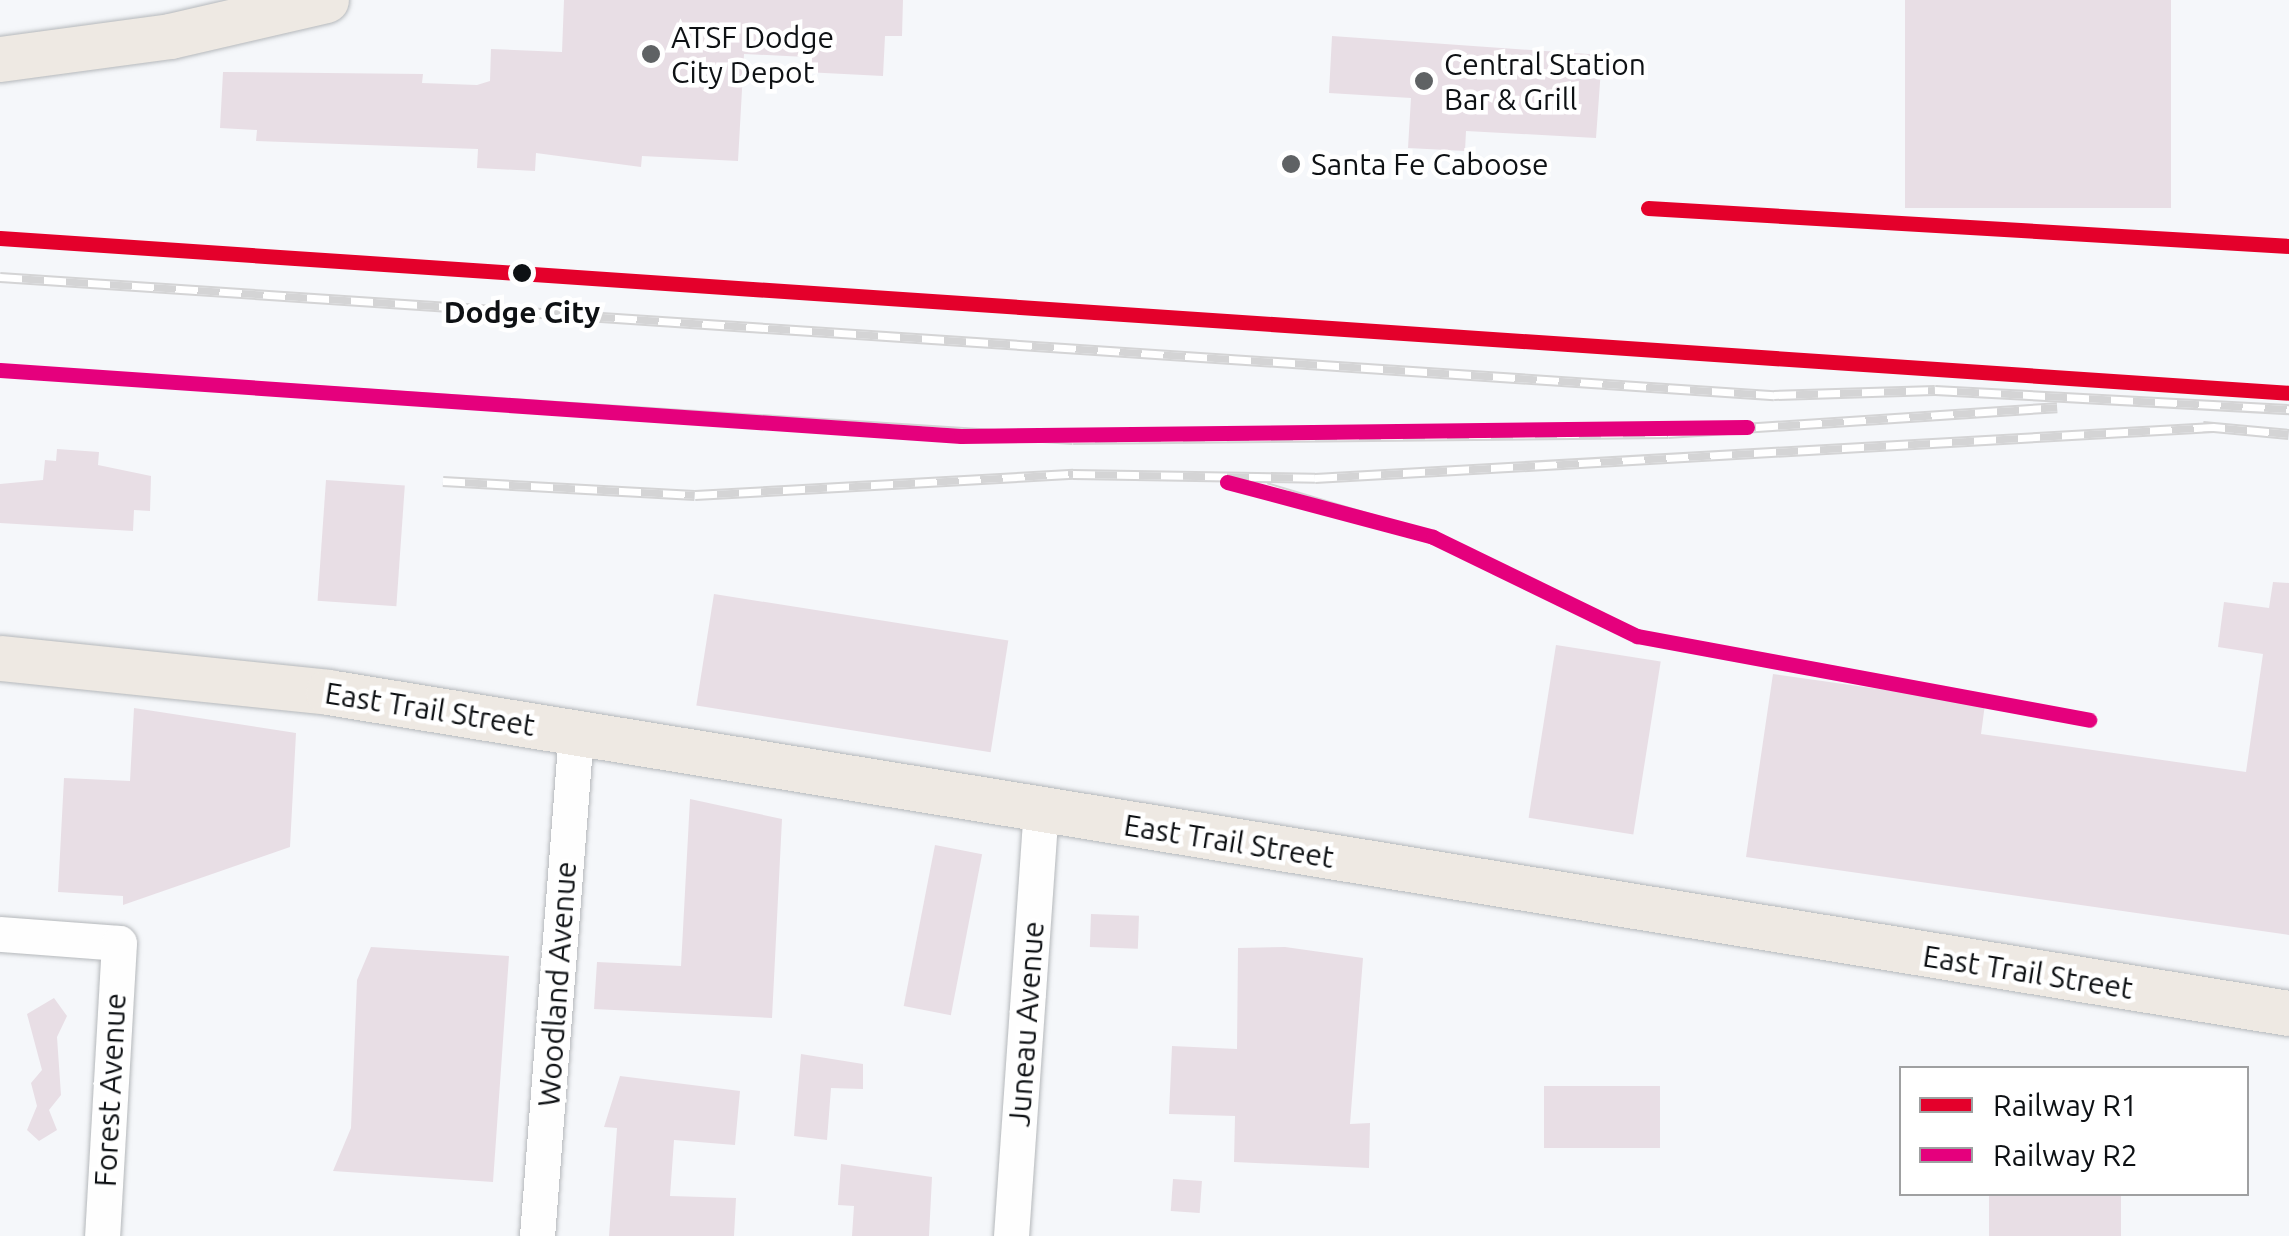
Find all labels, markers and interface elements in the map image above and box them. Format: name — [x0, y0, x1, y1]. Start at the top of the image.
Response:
place label: ATSF Dodge City Depot — [671, 19, 834, 90]
marker: ATSF Dodge City Depot — [640, 43, 662, 65]
place label: Central Station Bar & Grill — [1444, 46, 1646, 116]
marker: Central Station Bar & Grill — [1413, 70, 1435, 92]
place label: Santa Fe Caboose — [1311, 146, 1549, 182]
marker: Santa Fe Caboose — [1280, 153, 1302, 175]
marker: Dodge City — [506, 257, 538, 289]
place label: Dodge City — [444, 294, 600, 330]
street label: East Trail Street — [322, 675, 538, 743]
street label: East Trail Street — [1121, 807, 1337, 875]
street label: Woodland Avenue — [530, 860, 584, 1108]
street label: Juneau Avenue — [1001, 920, 1051, 1128]
street label: East Trail Street — [1920, 938, 2136, 1006]
street label: Forest Avenue — [87, 992, 133, 1188]
legend — [1899, 1066, 2249, 1196]
text: Railway R1 — [1993, 1088, 2138, 1122]
text: Railway R2 — [1993, 1138, 2138, 1172]

